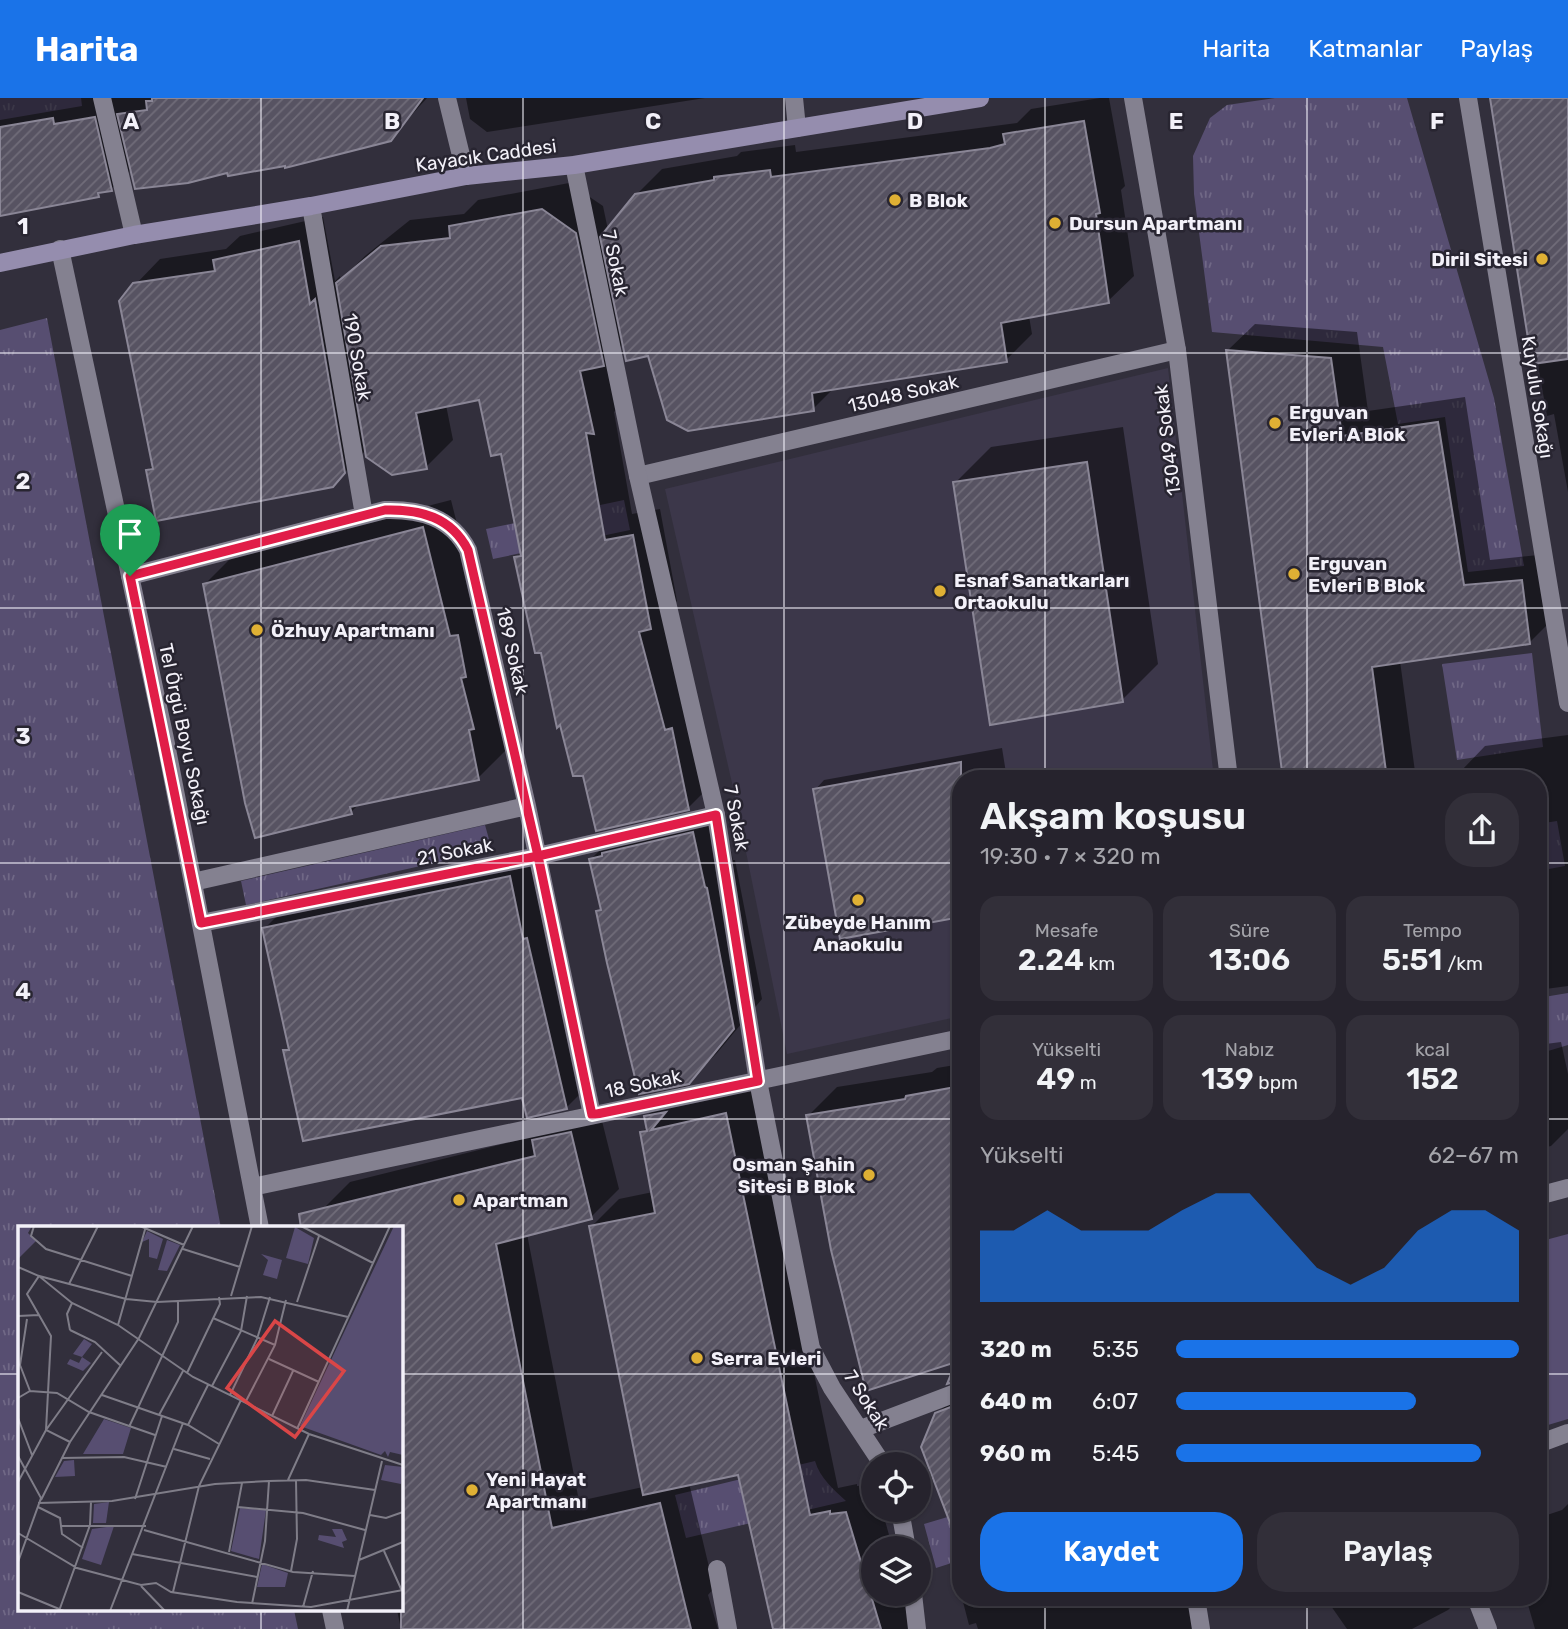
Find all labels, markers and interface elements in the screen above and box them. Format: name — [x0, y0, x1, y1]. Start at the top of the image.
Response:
text: Harita — [35, 30, 138, 69]
text: Harita — [1202, 35, 1270, 63]
text: Katmanlar — [1308, 35, 1422, 63]
text: Paylaş — [1460, 35, 1533, 63]
text: A — [123, 107, 140, 135]
text: B — [384, 107, 400, 135]
text: C — [645, 107, 661, 135]
text: D — [907, 107, 923, 135]
text: E — [1169, 107, 1183, 135]
text: F — [1430, 107, 1444, 135]
street label: Kayacık Caddesi — [414, 134, 558, 177]
place label: B Blok — [909, 189, 968, 212]
marker: B Blok — [887, 192, 903, 208]
text: 1 — [17, 212, 29, 240]
place label: Dursun Apartmanı — [1069, 212, 1242, 235]
marker: Dursun Apartmanı — [1047, 215, 1063, 231]
street label: 7 Sokak — [597, 228, 634, 298]
place label: Diril Sitesi — [1431, 248, 1528, 271]
marker: Diril Sitesi — [1534, 251, 1550, 267]
street label: 190 Sokak — [338, 311, 377, 403]
street label: Kuyulu Sokağı — [1516, 334, 1559, 460]
street label: 13048 Sokak — [846, 370, 961, 417]
street label: 13049 Sokak — [1149, 383, 1186, 497]
place label: Erguvan Evleri A Blok — [1289, 401, 1405, 446]
marker: Erguvan Evleri A Blok — [1267, 415, 1283, 431]
text: 2 — [16, 467, 30, 495]
pin — [100, 504, 160, 576]
icon: arrive — [111, 515, 149, 553]
place label: Erguvan Evleri B Blok — [1308, 552, 1425, 597]
marker: Erguvan Evleri B Blok — [1286, 566, 1302, 582]
place label: Esnaf Sanatkarları Ortaokulu — [954, 569, 1130, 614]
marker: Esnaf Sanatkarları Ortaokulu — [932, 583, 948, 599]
street label: 189 Sokak — [491, 605, 534, 697]
place label: Özhuy Apartmanı — [271, 619, 435, 642]
marker: Özhuy Apartmanı — [249, 622, 265, 638]
street label: Tel Örgü Boyu Sokağı — [154, 641, 215, 827]
text: 3 — [15, 722, 31, 750]
street label: 7 Sokak — [719, 783, 754, 853]
text: Akşam koşusu — [980, 793, 1246, 839]
button: share — [1445, 793, 1519, 867]
street label: 21 Sokak — [415, 833, 495, 870]
text: 19:30 · 7 × 320 m — [980, 842, 1161, 870]
marker: Zübeyde Hanım Anaokulu — [850, 892, 866, 908]
place label: Zübeyde Hanım Anaokulu — [785, 911, 931, 956]
text: Mesafe — [1035, 919, 1098, 942]
text: Süre — [1229, 919, 1270, 942]
text: Tempo — [1403, 919, 1462, 942]
text: 2.24 — [1018, 942, 1084, 978]
text: 13:06 — [1209, 942, 1290, 978]
text: 5:51 — [1382, 942, 1443, 978]
text: km — [1084, 952, 1115, 975]
text: /km — [1443, 952, 1483, 975]
text: 4 — [15, 977, 31, 1005]
text: Yükselti — [1032, 1038, 1101, 1061]
text: Nabız — [1225, 1038, 1274, 1061]
text: kcal — [1415, 1038, 1450, 1061]
text: 49 — [1036, 1061, 1075, 1097]
text: 139 — [1201, 1061, 1254, 1097]
text: 152 — [1406, 1061, 1459, 1097]
street label: 18 Sokak — [603, 1064, 684, 1103]
text: m — [1075, 1071, 1097, 1094]
text: bpm — [1254, 1071, 1298, 1094]
text: Yükselti — [980, 1141, 1064, 1169]
text: 62–67 m — [1428, 1141, 1519, 1169]
place label: Osman Şahin Sitesi B Blok — [732, 1153, 855, 1198]
marker: Osman Şahin Sitesi B Blok — [861, 1167, 877, 1183]
place label: Apartman — [473, 1189, 568, 1212]
marker: Apartman — [451, 1192, 467, 1208]
inset map — [18, 1226, 402, 1612]
text: 320 m — [980, 1335, 1052, 1363]
text: 5:35 — [1092, 1335, 1139, 1363]
place label: Serra Evleri — [711, 1347, 821, 1370]
marker: Serra Evleri — [689, 1350, 705, 1366]
street label: 7 Sokak — [839, 1366, 895, 1435]
text: 640 m — [980, 1387, 1052, 1415]
text: 6:07 — [1092, 1387, 1138, 1415]
text: 960 m — [980, 1439, 1051, 1467]
text: 5:45 — [1092, 1439, 1140, 1467]
map controls — [861, 1452, 931, 1606]
button: locate — [861, 1452, 931, 1522]
place label: Yeni Hayat Apartmanı — [486, 1468, 587, 1513]
marker: Yeni Hayat Apartmanı — [464, 1482, 480, 1498]
button: Kaydet — [980, 1512, 1243, 1592]
button: Paylaş — [1257, 1512, 1519, 1592]
button: layers — [861, 1536, 931, 1606]

